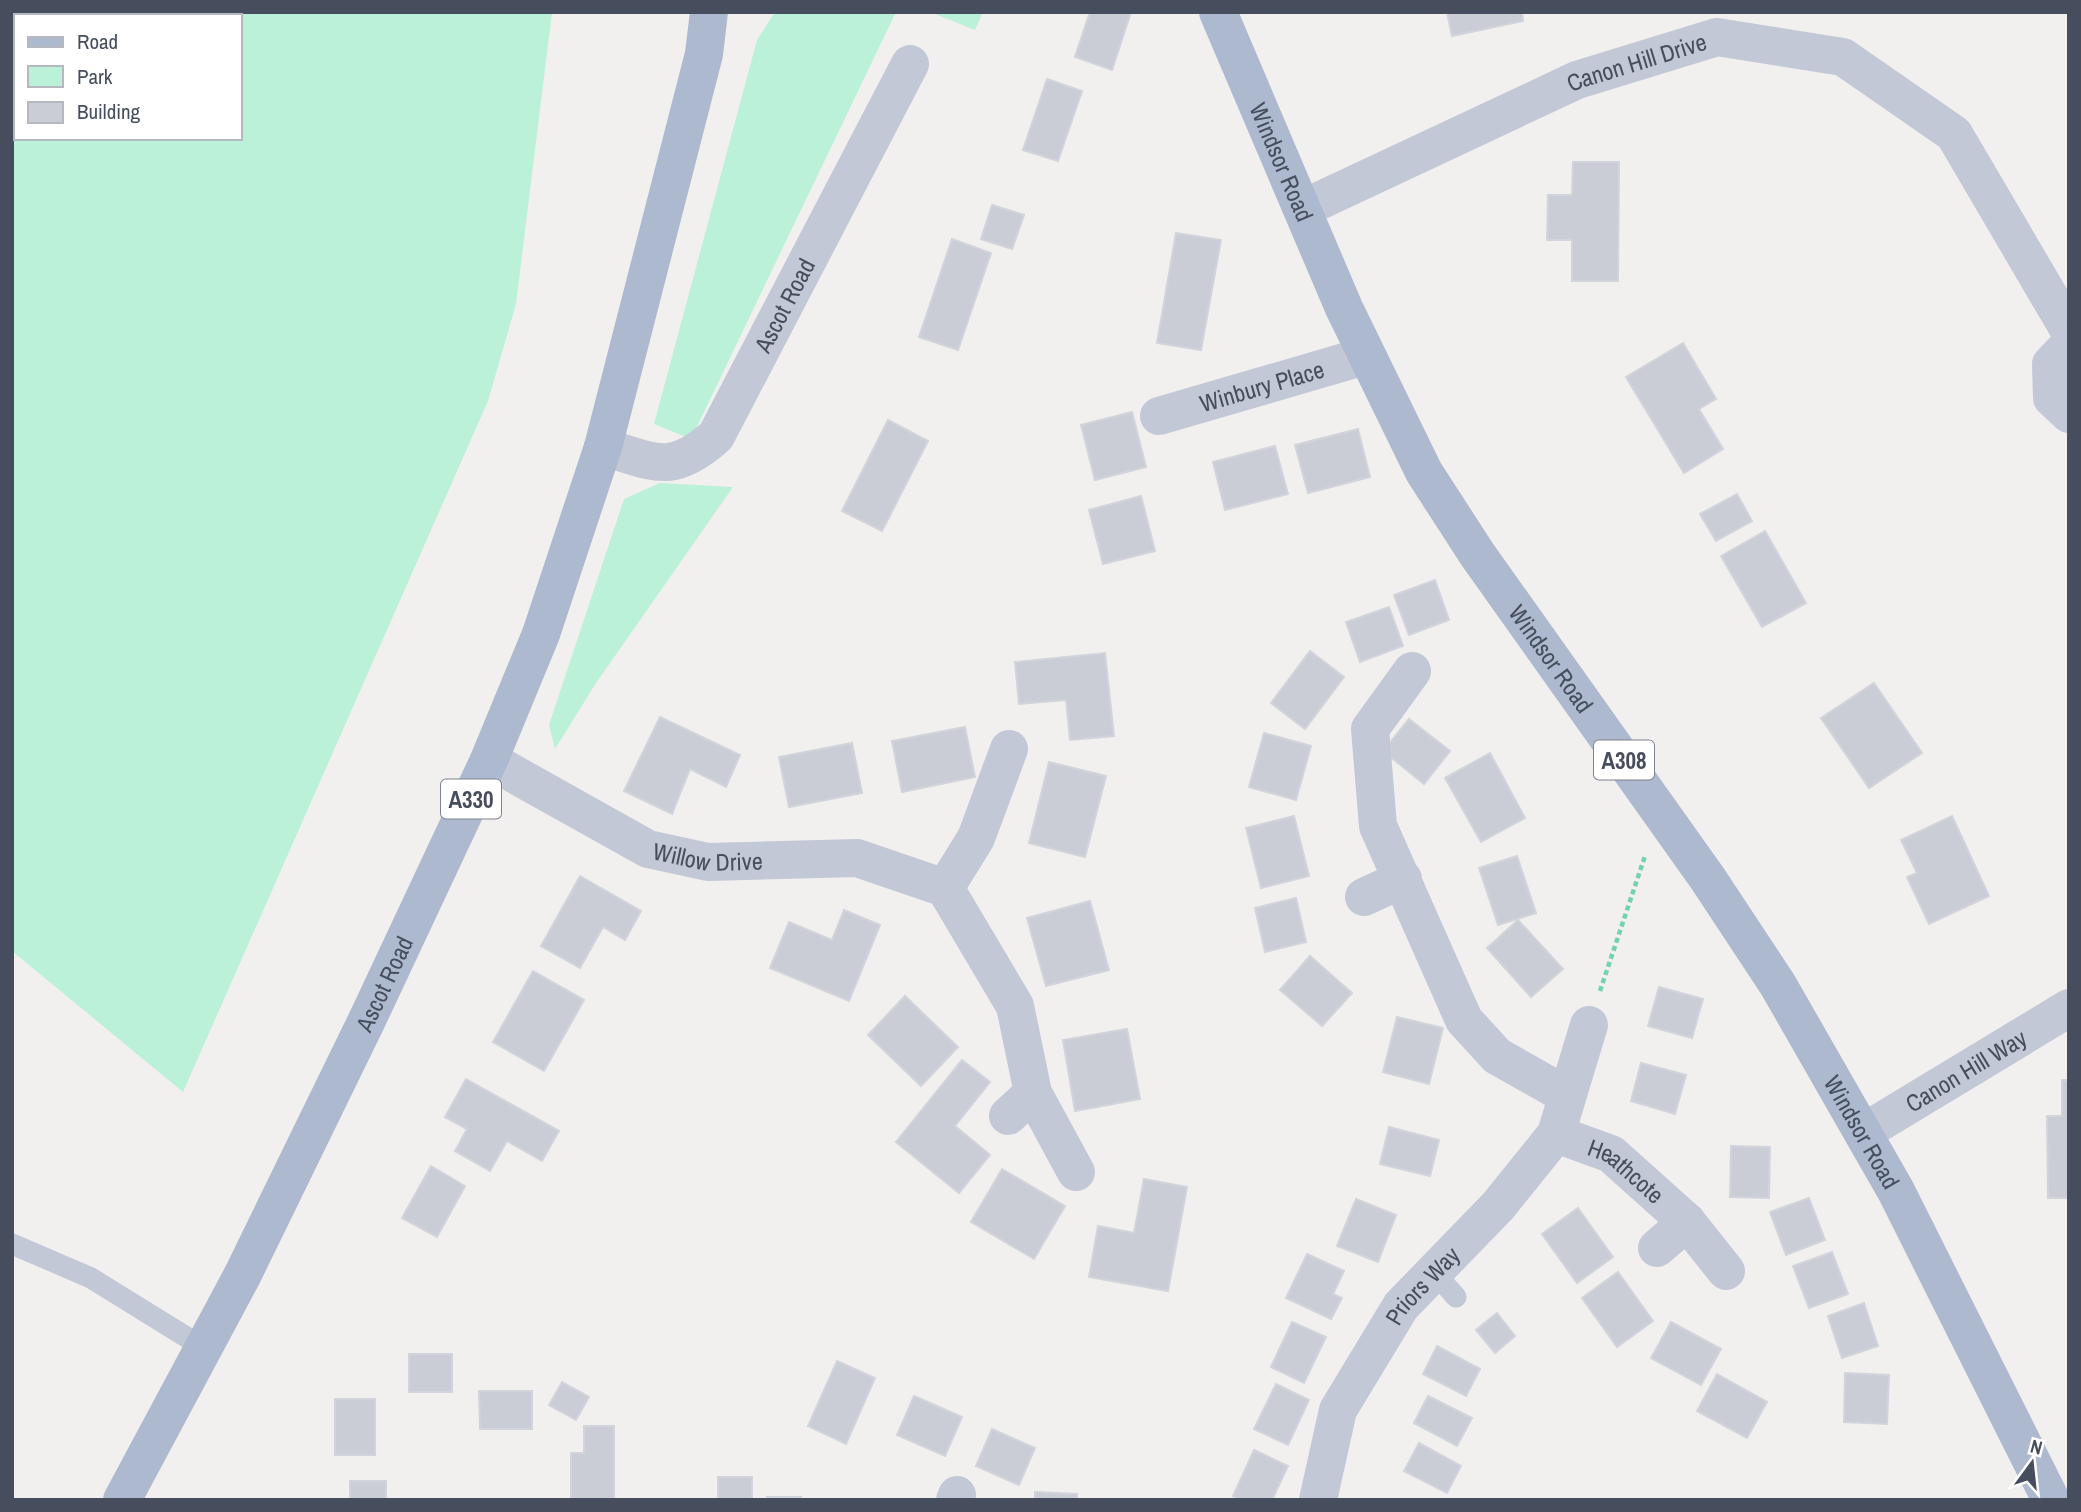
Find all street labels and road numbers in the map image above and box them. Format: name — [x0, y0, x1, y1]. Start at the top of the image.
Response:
street label: Canon Hill Drive — [1561, 25, 1710, 99]
street label: Windsor Road — [1242, 98, 1321, 226]
street label: Ascot Road — [746, 253, 822, 359]
street label: Winbury Place — [1196, 353, 1328, 419]
street label: Windsor Road — [1502, 598, 1601, 719]
road number: A308 — [1594, 740, 1654, 780]
road number: A330 — [441, 779, 501, 818]
street label: Willow Drive — [650, 835, 763, 878]
street label: Ascot Road — [347, 931, 420, 1038]
street label: Canon Hill Way — [1899, 1021, 2032, 1119]
street label: Windsor Road — [1817, 1069, 1907, 1195]
street label: Heathcote — [1584, 1131, 1671, 1210]
street label: Priors Way — [1377, 1239, 1467, 1331]

